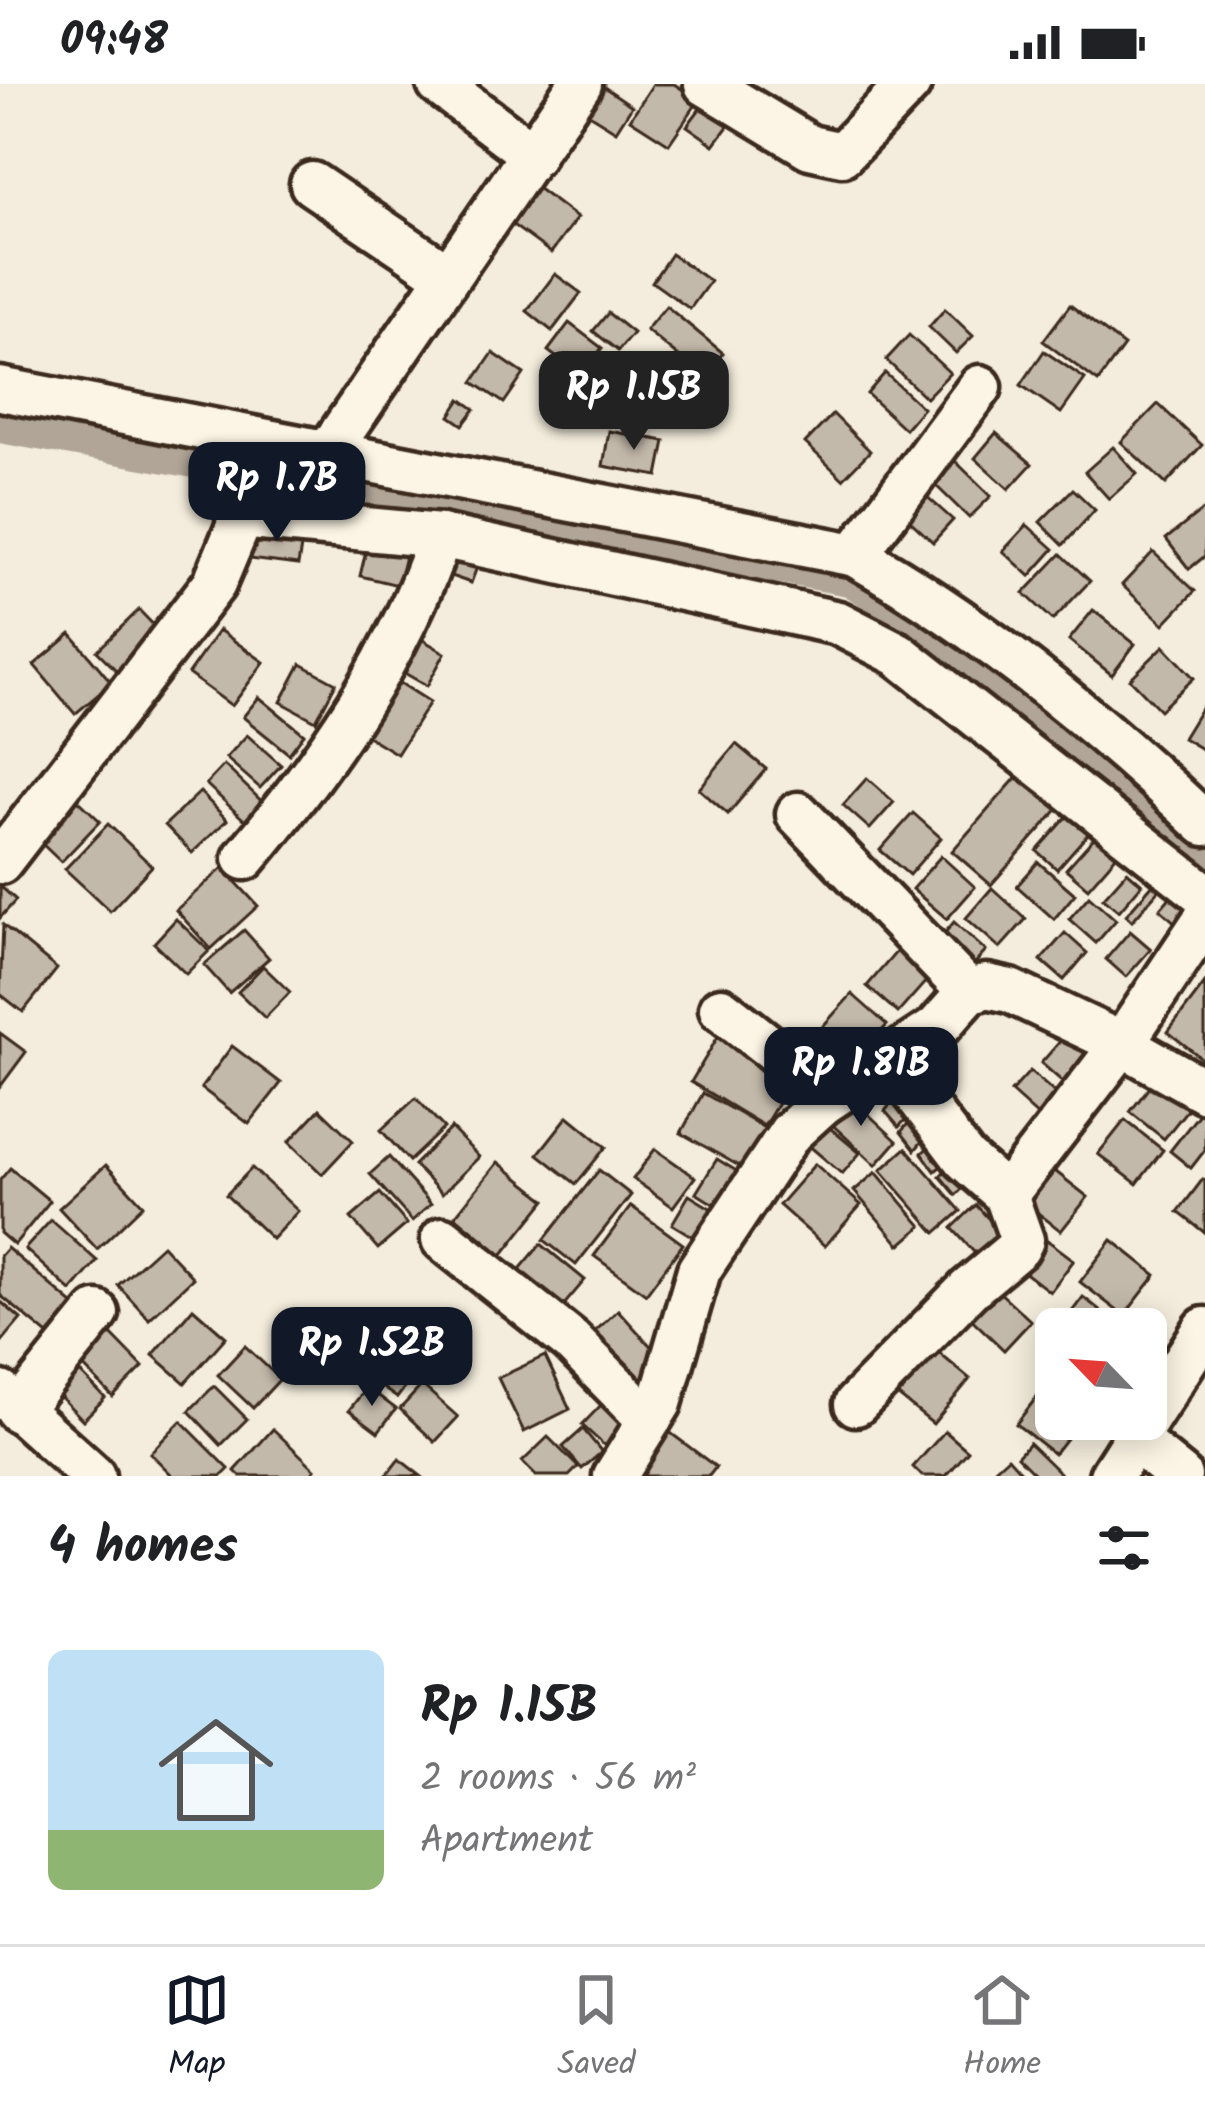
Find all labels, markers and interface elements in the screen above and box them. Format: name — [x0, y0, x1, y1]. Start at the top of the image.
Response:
text: 09:48 — [60, 6, 168, 78]
pin: Rp 1.15B — [510, 351, 758, 453]
text: Rp 1.15B — [566, 359, 702, 421]
pin: Rp 1.7B — [166, 442, 388, 544]
text: Rp 1.7B — [215, 450, 339, 512]
pin: Rp 1.81B — [737, 1027, 985, 1129]
text: Rp 1.81B — [791, 1035, 931, 1097]
pin: Rp 1.52B — [248, 1307, 496, 1409]
north arrow — [1035, 1308, 1167, 1440]
map controls — [1035, 1308, 1167, 1440]
text: Rp 1.52B — [298, 1315, 446, 1377]
text: 4 homes — [48, 1508, 238, 1589]
icon: filters — [1091, 1515, 1157, 1581]
text: Rp 1.15B — [420, 1668, 598, 1749]
icon: home — [144, 1698, 288, 1842]
text: 2 rooms · 56 m² — [420, 1749, 696, 1811]
text: Apartment — [420, 1811, 593, 1873]
tab: Map — [164, 1967, 230, 2092]
tab: Saved — [557, 1967, 636, 2092]
tab: Home — [963, 1967, 1041, 2092]

